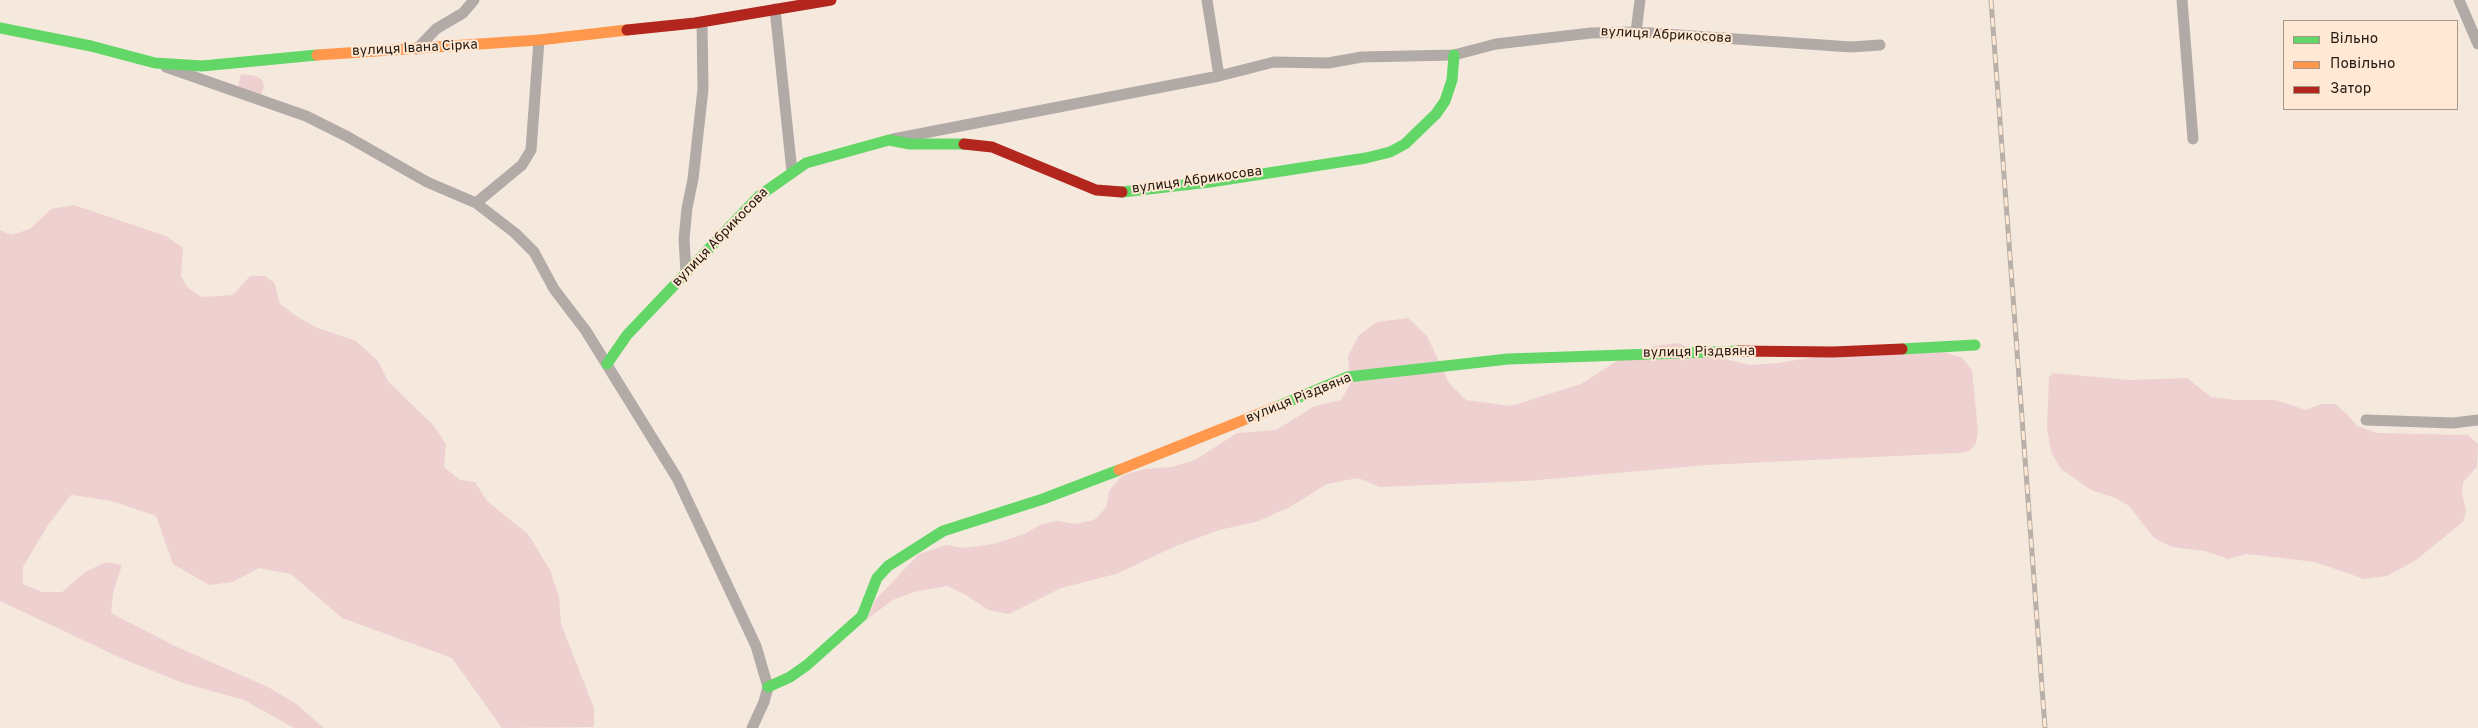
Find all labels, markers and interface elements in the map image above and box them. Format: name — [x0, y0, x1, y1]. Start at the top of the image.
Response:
legend — [2283, 20, 2458, 110]
street label: вулиця Абрикосова — [1600, 24, 1732, 48]
text: Вільно — [2330, 30, 2378, 49]
street label: вулиця Івана Сірка — [352, 37, 478, 61]
text: Повільно — [2330, 55, 2395, 74]
text: Затор — [2330, 80, 2371, 99]
street label: вулиця Абрикосова — [1131, 164, 1263, 198]
street label: вулиця Абрикосова — [669, 185, 773, 291]
street label: вулиця Різдвяна — [1643, 344, 1755, 362]
street label: вулиця Різдвяна — [1244, 370, 1354, 428]

